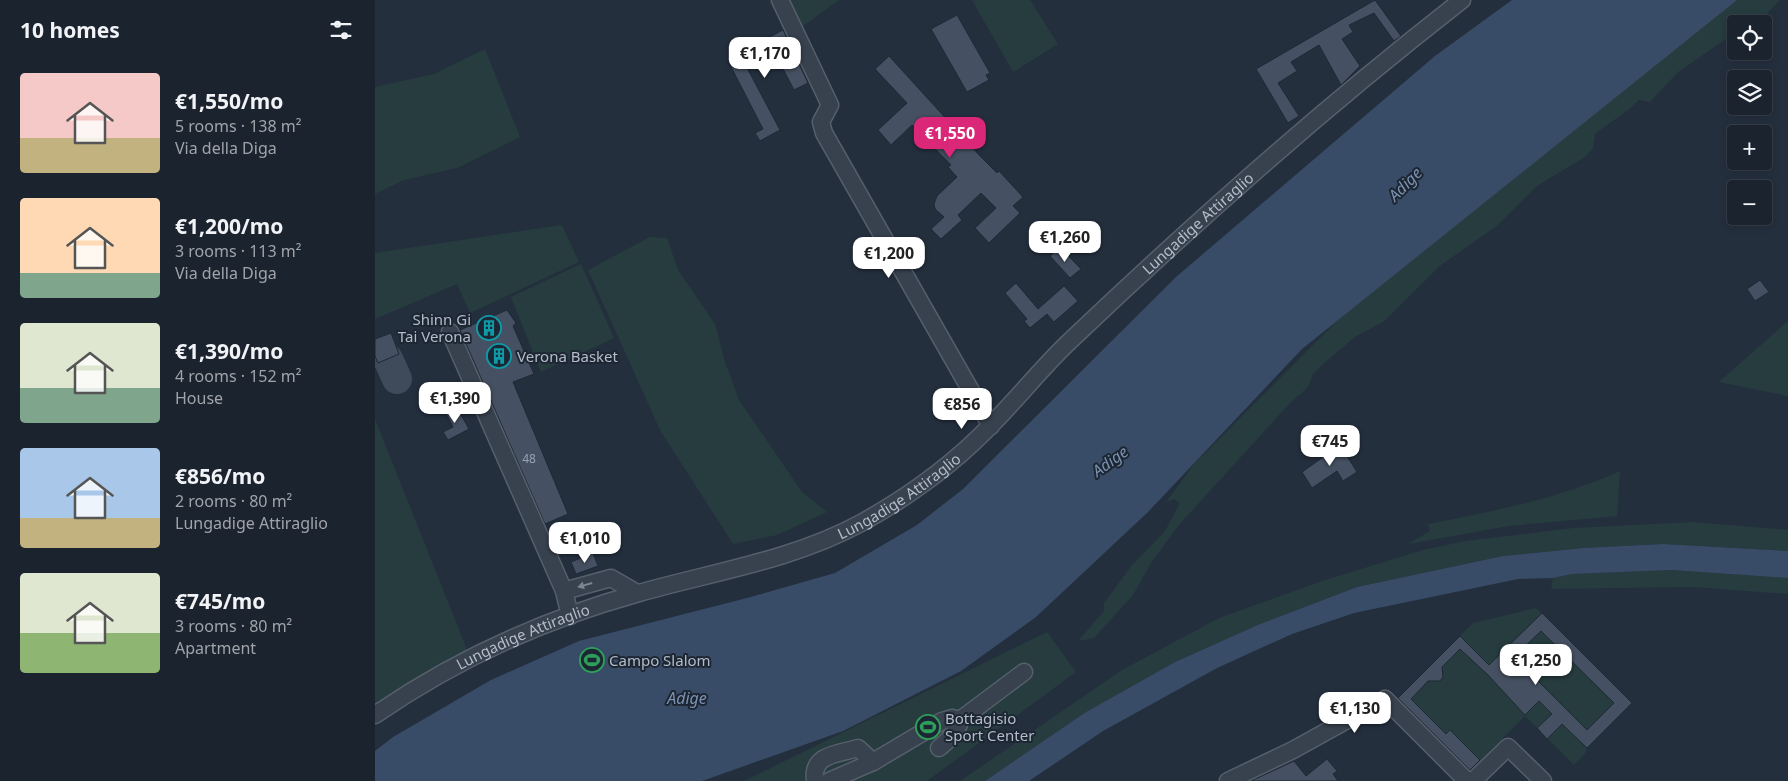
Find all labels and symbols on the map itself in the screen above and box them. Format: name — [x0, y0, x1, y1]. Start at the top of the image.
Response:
pin: €1,170 — [724, 36, 806, 79]
pin: €1,550 — [909, 116, 991, 159]
water label: Adige — [1382, 162, 1427, 207]
street label: Lungadige Attiraglio — [1138, 168, 1258, 279]
pin: €1,260 — [1024, 220, 1106, 263]
pin: €1,200 — [848, 236, 930, 279]
place label: Shinn Gi Tai Verona — [398, 309, 471, 346]
building icon: Shinn Gi Tai Verona — [476, 315, 502, 341]
building icon: Verona Basket — [486, 343, 512, 369]
place label: Verona Basket — [517, 346, 619, 366]
pin: €1,390 — [414, 382, 496, 424]
pin: €856 — [932, 388, 992, 430]
pin: €745 — [1300, 424, 1360, 467]
water label: Adige — [1087, 440, 1133, 482]
street label: Lungadige Attiraglio — [834, 448, 965, 543]
house number: 48 — [522, 450, 536, 467]
pin: €1,010 — [544, 522, 626, 564]
one-way arrow — [578, 582, 593, 590]
street label: Lungadige Attiraglio — [453, 599, 592, 674]
pin: €1,250 — [1495, 644, 1577, 686]
sports icon: Campo Slalom — [579, 647, 605, 673]
place label: Campo Slalom — [609, 650, 711, 670]
water label: Adige — [666, 687, 707, 709]
pin: €1,130 — [1314, 692, 1396, 734]
place label: Bottagisio Sport Center — [945, 708, 1034, 745]
sports icon: Bottagisio Sport Center — [915, 714, 941, 740]

